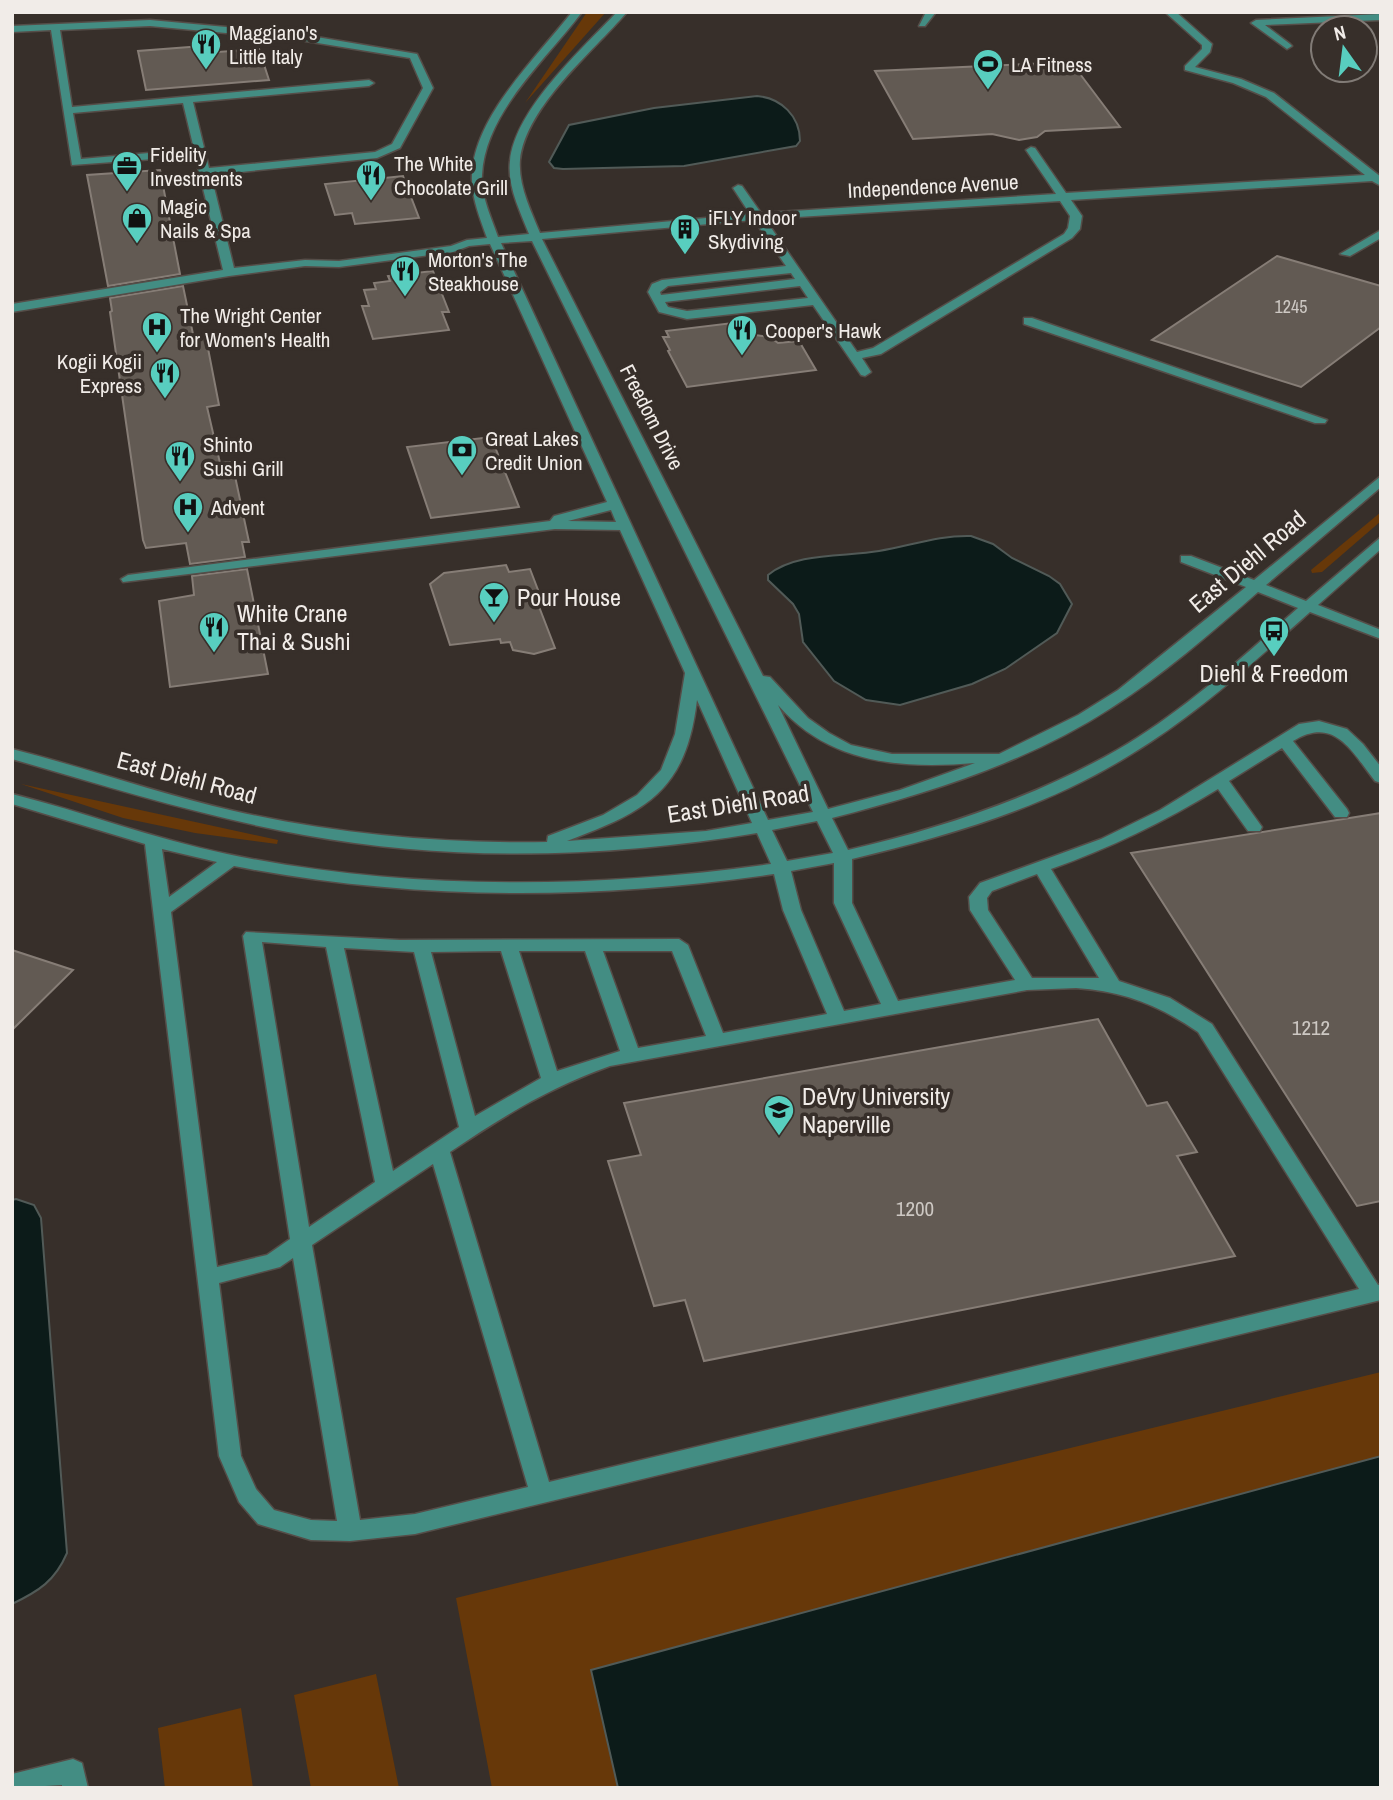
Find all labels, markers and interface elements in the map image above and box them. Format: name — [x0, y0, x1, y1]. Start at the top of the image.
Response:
north arrow — [1309, 14, 1379, 84]
place label: Maggiano's Little Italy — [229, 18, 318, 71]
text: N — [1331, 19, 1348, 46]
restaurant icon: Maggiano's Little Italy — [189, 27, 223, 71]
sports icon: LA Fitness — [971, 47, 1005, 91]
place label: LA Fitness — [1011, 50, 1092, 79]
place label: Fidelity Investments — [150, 140, 243, 193]
office icon: Fidelity Investments — [110, 149, 144, 193]
place label: The White Chocolate Grill — [394, 149, 508, 202]
restaurant icon: The White Chocolate Grill — [354, 158, 388, 202]
street label: Independence Avenue — [847, 167, 1019, 205]
place label: Magic Nails & Spa — [160, 192, 251, 245]
shop icon: Magic Nails & Spa — [120, 201, 154, 245]
place label: iFLY Indoor Skydiving — [708, 203, 797, 256]
building icon: iFLY Indoor Skydiving — [668, 212, 702, 256]
place label: Morton's The Steakhouse — [428, 245, 528, 298]
restaurant icon: Morton's The Steakhouse — [388, 254, 422, 298]
house number: 1245 — [1275, 294, 1307, 319]
place label: The Wright Center for Women's Health — [180, 301, 330, 354]
hospital icon: The Wright Center for Women's Health — [140, 310, 174, 354]
restaurant icon: Cooper's Hawk — [725, 313, 759, 357]
place label: Cooper's Hawk — [765, 316, 882, 345]
place label: Kogii Kogii Express — [57, 347, 142, 400]
restaurant icon: Kogii Kogii Express — [148, 356, 182, 400]
street label: Freedom Drive — [613, 359, 691, 475]
place label: Great Lakes Credit Union — [485, 424, 583, 477]
place label: Shinto Sushi Grill — [203, 430, 283, 483]
bank icon: Great Lakes Credit Union — [445, 433, 479, 477]
restaurant icon: Shinto Sushi Grill — [163, 439, 197, 483]
hospital icon: Advent — [171, 490, 205, 534]
place label: Advent — [210, 493, 265, 522]
street label: East Diehl Road — [1182, 503, 1312, 619]
bar icon: Pour House — [477, 580, 511, 624]
place label: Pour House — [517, 581, 621, 613]
place label: White Crane Thai & Sushi — [237, 597, 351, 657]
restaurant icon: White Crane Thai & Sushi — [197, 610, 231, 654]
bus stop icon: Diehl & Freedom — [1257, 614, 1291, 658]
place label: Diehl & Freedom — [1200, 657, 1348, 689]
street label: East Diehl Road — [114, 743, 260, 811]
street label: East Diehl Road — [665, 776, 811, 830]
house number: 1212 — [1292, 1013, 1330, 1042]
place label: DeVry University Naperville — [802, 1080, 950, 1140]
school or university icon: DeVry University Naperville — [762, 1093, 796, 1137]
house number: 1200 — [896, 1194, 934, 1223]

